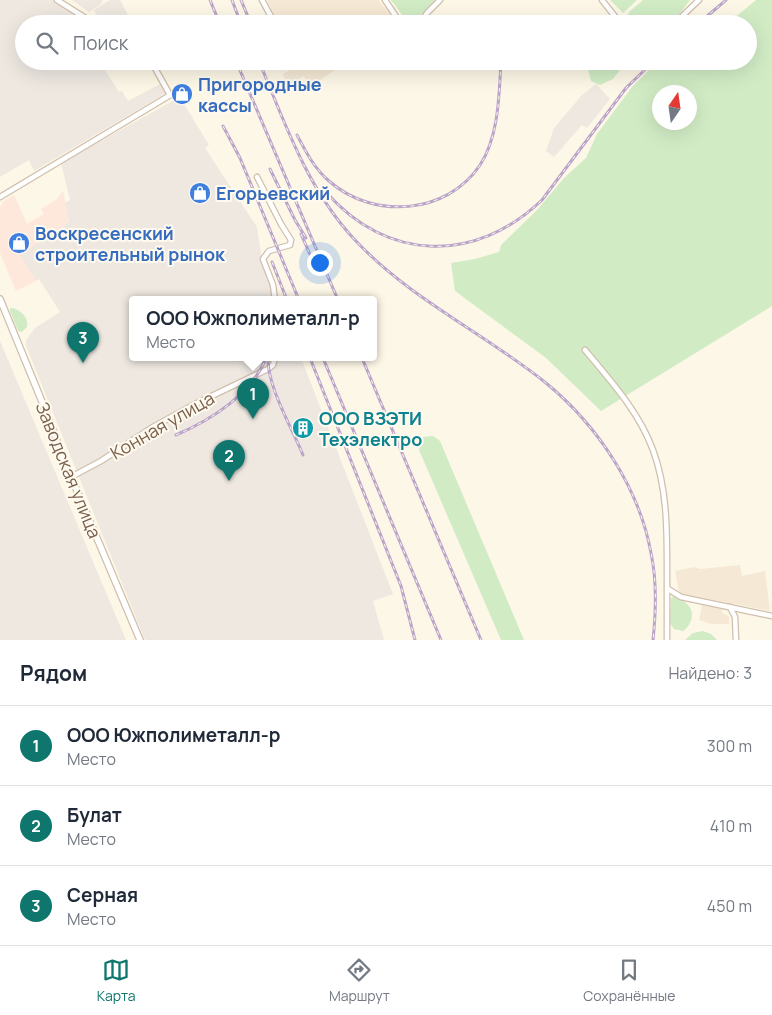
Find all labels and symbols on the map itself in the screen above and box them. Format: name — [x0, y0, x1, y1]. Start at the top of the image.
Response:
place label: Пригородные кассы — [198, 72, 322, 117]
shop icon: Пригородные кассы — [170, 82, 194, 106]
north arrow — [652, 85, 697, 130]
shop icon: Егорьевский — [188, 181, 212, 205]
place label: Егорьевский — [216, 181, 330, 205]
place label: Воскресенский строительный рынок — [35, 221, 226, 266]
shop icon: Воскресенский строительный рынок — [7, 231, 31, 255]
your location — [307, 250, 333, 276]
pin: 3 — [67, 322, 99, 363]
pin: 1 — [237, 378, 269, 419]
street label: Конная улица — [106, 386, 218, 464]
street label: Заводская улица — [31, 398, 107, 542]
place label: ООО ВЗЭТИ Техэлектро — [319, 406, 422, 451]
building icon: ООО ВЗЭТИ Техэлектро — [291, 416, 315, 440]
pin: 2 — [213, 440, 245, 481]

